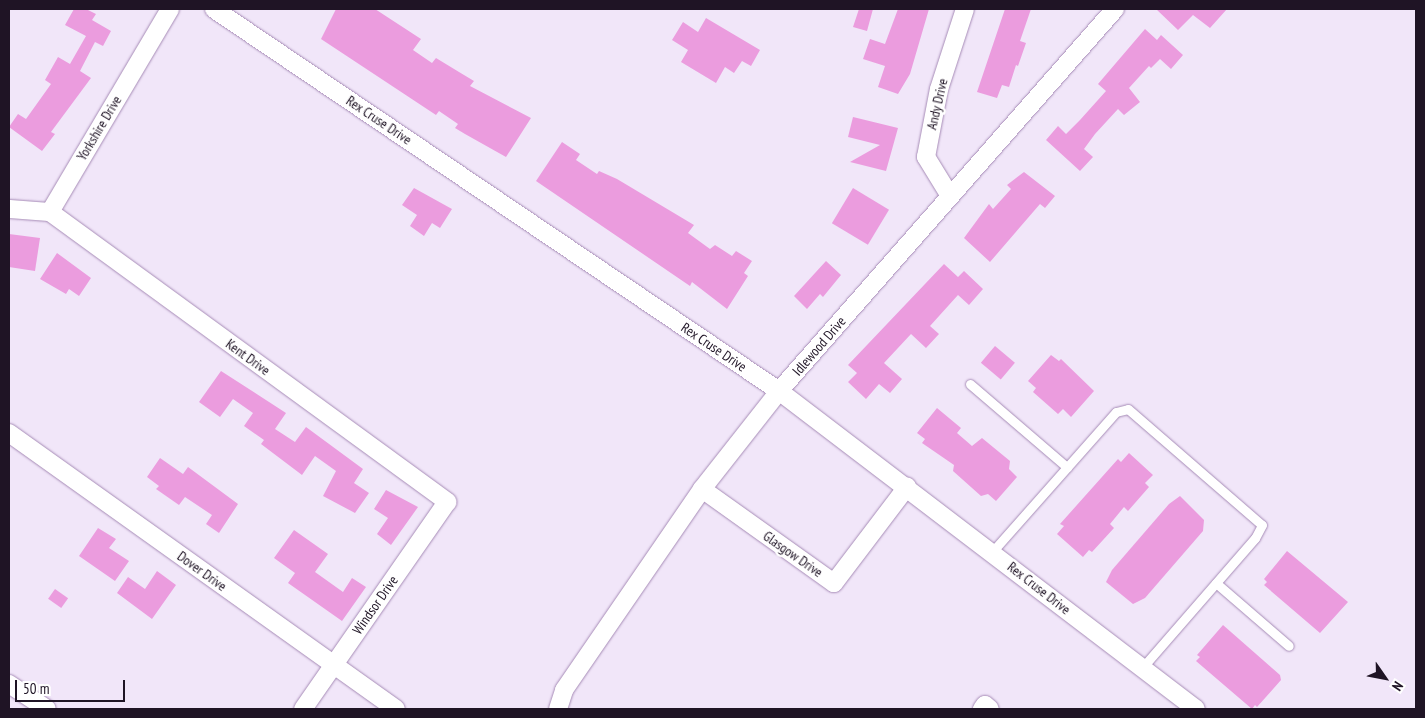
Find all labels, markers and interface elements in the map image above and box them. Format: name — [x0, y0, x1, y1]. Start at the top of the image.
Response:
street label: Andy Drive — [923, 77, 951, 131]
street label: Rex Cruse Drive — [343, 92, 415, 148]
street label: Yorkshire Drive — [73, 93, 125, 163]
street label: Idlewood Drive — [789, 313, 849, 379]
street label: Rex Cruse Drive — [678, 319, 750, 375]
street label: Kent Drive — [223, 335, 273, 379]
street label: Glasgow Drive — [760, 527, 826, 581]
street label: Dover Drive — [174, 548, 230, 594]
street label: Rex Cruse Drive — [1004, 558, 1074, 618]
street label: Windsor Drive — [349, 572, 401, 638]
north arrow — [1360, 653, 1410, 703]
scale bar — [18, 670, 128, 702]
text: N — [1388, 678, 1407, 694]
text: 50 m — [23, 679, 49, 698]

